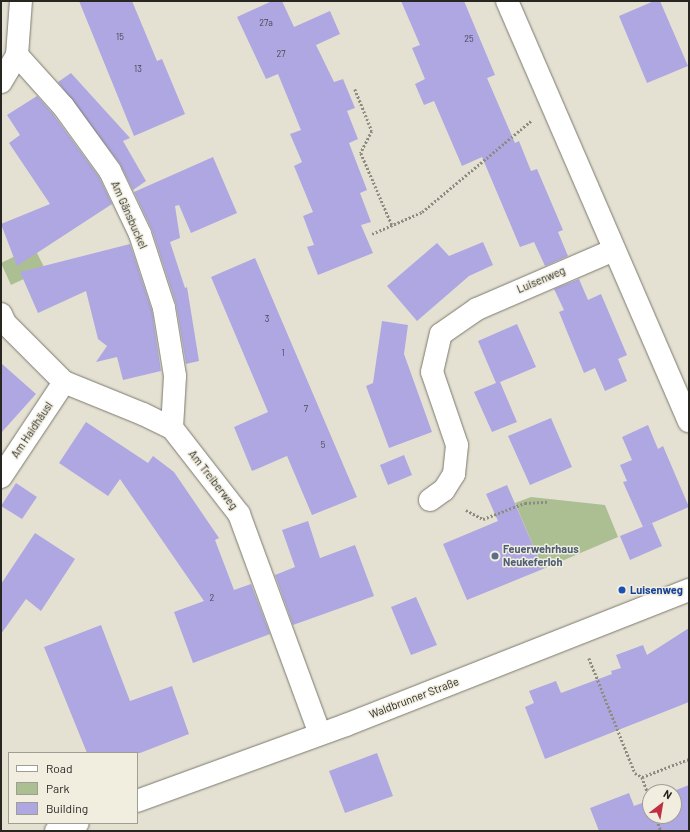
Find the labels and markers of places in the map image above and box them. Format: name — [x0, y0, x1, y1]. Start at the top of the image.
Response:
place label: Feuerwehrhaus Neukeferloh — [503, 543, 579, 569]
marker: Feuerwehrhaus Neukeferloh — [490, 551, 500, 561]
place label: Luisenweg — [630, 583, 683, 597]
marker: Luisenweg — [617, 585, 627, 595]

